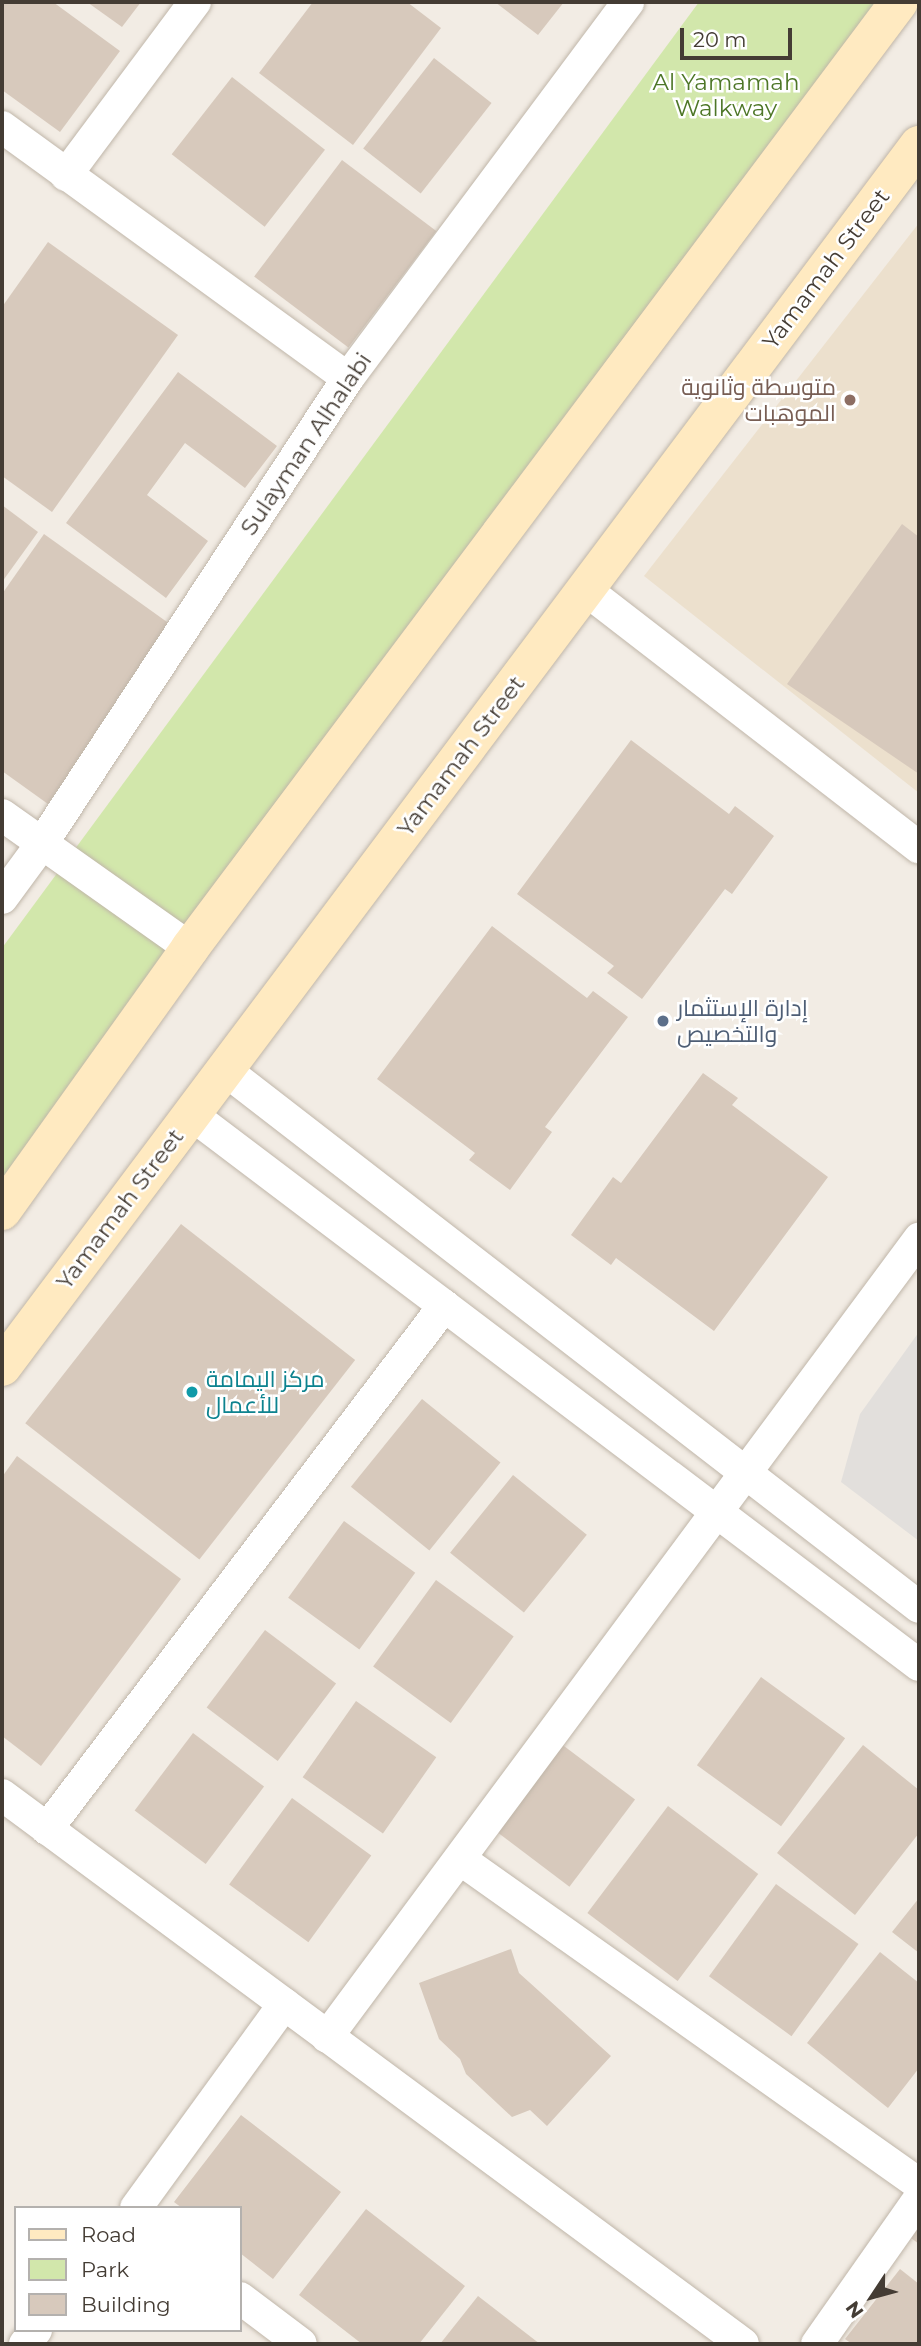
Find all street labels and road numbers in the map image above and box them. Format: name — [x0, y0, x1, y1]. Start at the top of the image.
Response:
street label: Yamamah Street — [757, 183, 895, 355]
street label: Sulayman Alhalabi — [235, 347, 377, 541]
street label: Yamamah Street — [392, 670, 530, 842]
street label: Yamamah Street — [51, 1123, 189, 1295]

